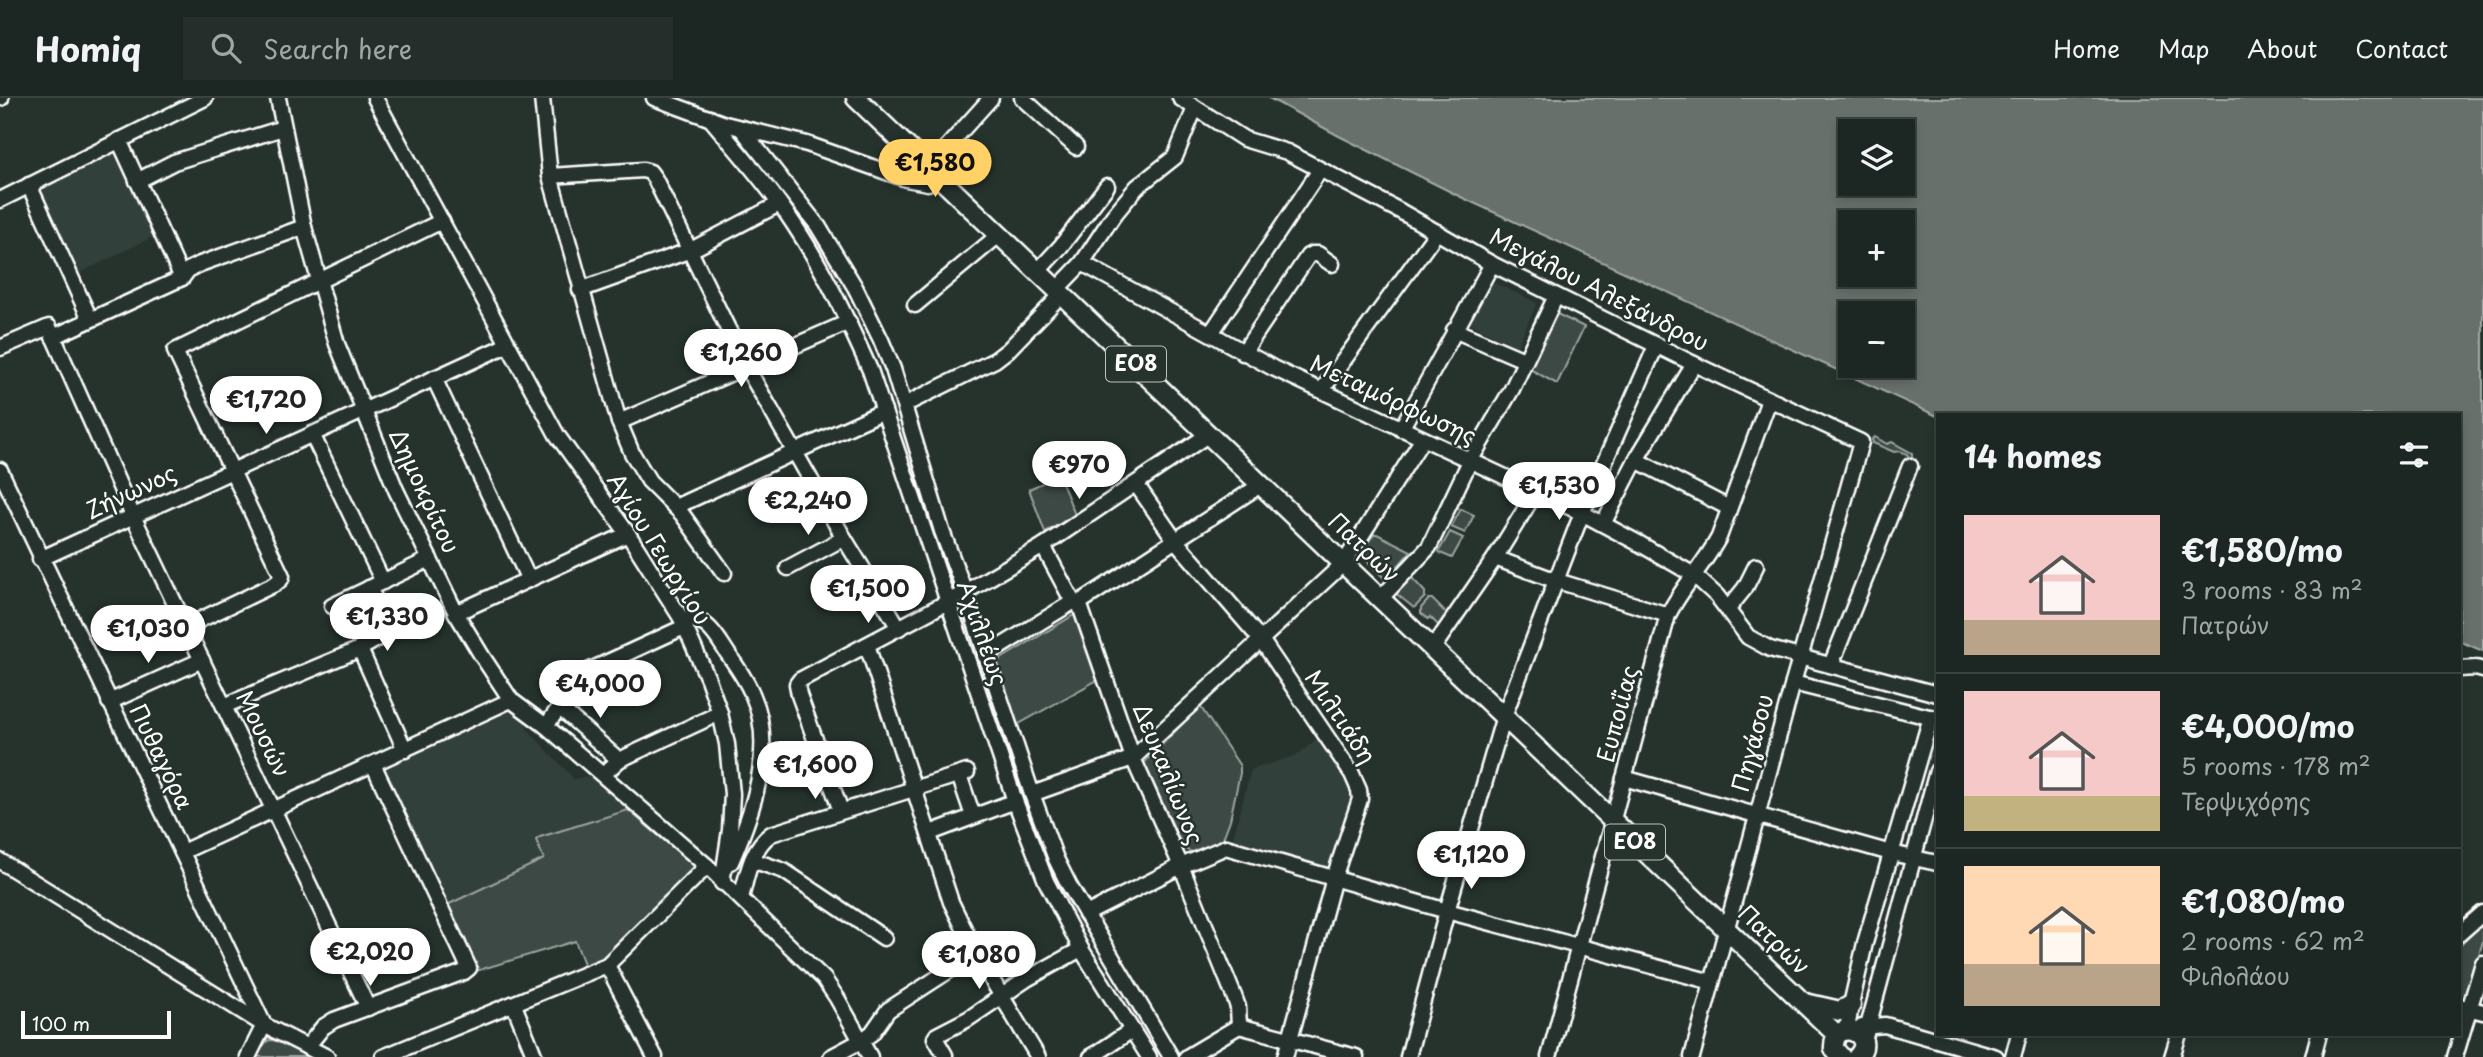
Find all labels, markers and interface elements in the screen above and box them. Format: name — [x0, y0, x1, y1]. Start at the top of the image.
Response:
search box — [183, 17, 673, 80]
text: Homiq — [35, 23, 141, 73]
icon: search — [207, 29, 245, 67]
text: Search here — [263, 29, 412, 68]
text: Home — [2053, 30, 2120, 66]
text: Map — [2158, 30, 2209, 66]
text: About — [2247, 30, 2317, 66]
text: Contact — [2355, 30, 2448, 66]
map controls — [1838, 119, 1915, 378]
button: layers — [1838, 119, 1915, 196]
pin: €1,580 — [878, 140, 992, 199]
text: €1,580 — [895, 144, 975, 179]
button: + — [1838, 210, 1915, 287]
street label: Μεγάλου Αλεξάνδρου — [1484, 218, 1715, 359]
button: − — [1838, 301, 1915, 378]
pin: €1,260 — [684, 330, 798, 389]
text: €1,260 — [700, 334, 782, 369]
street label: Μεταμόρφωσης — [1305, 345, 1483, 453]
road number: ΕΟ8 — [1106, 346, 1166, 382]
pin: €1,720 — [209, 376, 323, 436]
text: €1,720 — [226, 381, 306, 416]
street label: Δημοκρίτου — [381, 422, 470, 559]
text: 14 homes — [1964, 433, 2102, 478]
icon: filters — [2395, 436, 2433, 474]
pin: €970 — [1038, 442, 1120, 501]
text: €970 — [1048, 446, 1110, 481]
street label: Ζήνωνος — [79, 454, 182, 527]
pin: €1,530 — [1502, 462, 1616, 522]
street label: Αγίου Γεωργίου — [599, 465, 721, 631]
text: €1,530 — [1518, 467, 1600, 502]
pin: €2,240 — [751, 478, 865, 537]
text: €2,240 — [764, 482, 852, 517]
street label: Πατρών — [1321, 504, 1409, 590]
text: €1,580/mo — [2181, 527, 2343, 572]
icon: home — [2020, 543, 2104, 627]
pin: €1,500 — [811, 566, 925, 625]
text: €1,500 — [826, 570, 910, 605]
text: 3 rooms · 83 m² — [2181, 572, 2363, 607]
street label: Αχιλλέως — [949, 575, 1018, 690]
pin: €1,330 — [330, 594, 444, 653]
text: €1,330 — [346, 598, 428, 633]
pin: €1,030 — [91, 606, 205, 665]
text: Πατρών — [2181, 607, 2270, 642]
text: €1,030 — [107, 610, 190, 645]
pin: €4,000 — [543, 660, 657, 720]
street label: Ευποιΐας — [1587, 661, 1646, 766]
street label: Μιλτιάδη — [1297, 662, 1386, 770]
text: €4,000 — [555, 665, 645, 700]
street label: Μουσών — [228, 684, 300, 783]
street label: Πηγάσου — [1722, 690, 1781, 795]
street label: Πυθαγόρα — [122, 697, 203, 815]
street label: Δευκαλίωνος — [1125, 698, 1214, 849]
text: €4,000/mo — [2181, 703, 2354, 748]
icon: home — [2020, 719, 2104, 803]
pin: €1,600 — [758, 742, 872, 801]
text: €1,600 — [773, 746, 857, 781]
text: 5 rooms · 178 m² — [2181, 748, 2371, 783]
text: Τερψιχόρης — [2181, 783, 2311, 818]
road number: ΕΟ8 — [1605, 824, 1665, 860]
pin: €1,120 — [1414, 832, 1528, 891]
text: €1,120 — [1433, 836, 1509, 871]
text: €1,080/mo — [2181, 878, 2345, 923]
icon: home — [2020, 894, 2104, 978]
street label: Πατρών — [1731, 896, 1819, 982]
text: 2 rooms · 62 m² — [2181, 923, 2365, 958]
pin: €2,020 — [313, 928, 427, 988]
pin: €1,080 — [922, 932, 1036, 991]
text: €2,020 — [326, 933, 414, 968]
text: €1,080 — [938, 936, 1020, 971]
text: Φιλολάου — [2181, 958, 2290, 993]
scale bar — [21, 1008, 172, 1040]
text: 100 m — [32, 1009, 90, 1037]

